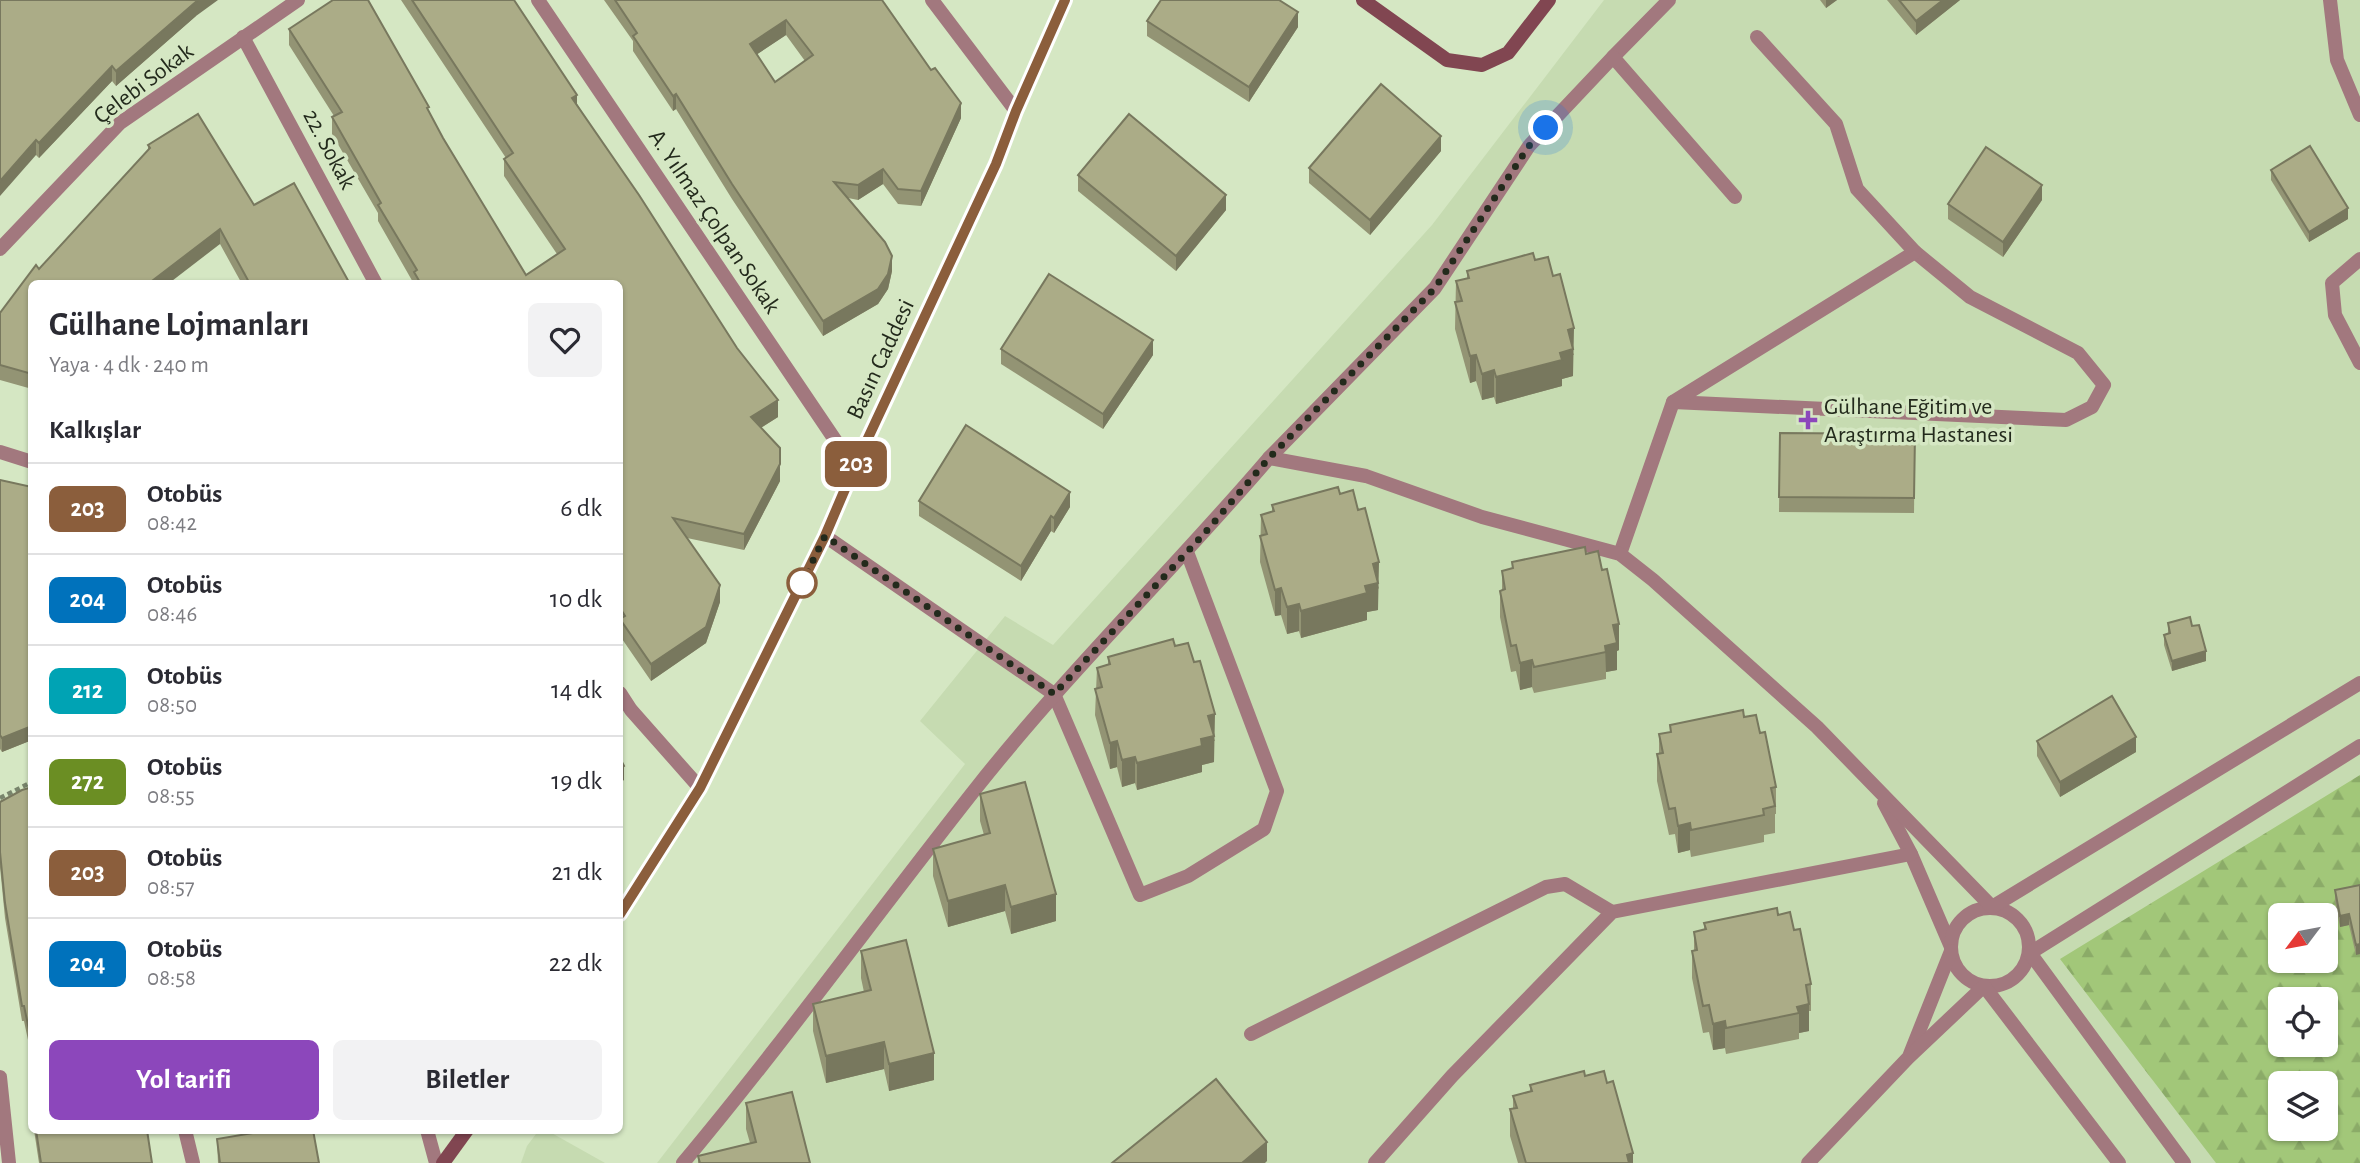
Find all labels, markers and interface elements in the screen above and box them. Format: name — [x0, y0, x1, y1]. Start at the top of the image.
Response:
street label: Çelebi Sokak — [90, 39, 198, 129]
street label: 22. Sokak — [298, 106, 360, 193]
your location — [1528, 110, 1563, 145]
street label: A. Yılmaz Çolpan Sokak — [644, 125, 785, 318]
street label: Basın Caddesi — [843, 296, 919, 423]
button: heart — [528, 303, 602, 377]
text: Gülhane Lojmanları — [49, 309, 309, 342]
text: Yaya · 4 dk · 240 m — [49, 354, 209, 377]
place label: Gülhane Eğitim ve Araştırma Hastanesi — [1824, 395, 2013, 447]
marker: Gülhane Eğitim ve Araştırma Hastanesi — [1798, 410, 1818, 430]
text: Kalkışlar — [49, 417, 141, 443]
line badge: 203 — [816, 441, 896, 487]
text: 203 — [839, 452, 873, 476]
text: Otobüs — [147, 481, 222, 507]
text: 6 dk — [560, 495, 602, 521]
text: 203 — [70, 497, 105, 521]
text: 08:42 — [147, 512, 197, 535]
unlabelled marker — [787, 568, 817, 598]
text: Otobüs — [147, 572, 222, 598]
text: 10 dk — [550, 586, 602, 612]
text: 204 — [70, 588, 105, 612]
text: 08:46 — [147, 603, 197, 626]
text: Otobüs — [147, 663, 222, 689]
text: 14 dk — [551, 677, 602, 703]
text: 212 — [72, 679, 103, 703]
text: 08:50 — [147, 694, 197, 717]
text: Otobüs — [147, 754, 222, 780]
text: 19 dk — [551, 768, 602, 794]
text: 272 — [71, 770, 104, 794]
text: 08:55 — [147, 785, 195, 808]
text: Otobüs — [147, 845, 222, 871]
text: 21 dk — [552, 859, 602, 885]
text: 203 — [70, 861, 105, 885]
text: 08:57 — [147, 876, 195, 899]
north arrow — [2268, 903, 2338, 973]
map controls — [2268, 903, 2338, 1141]
text: Otobüs — [147, 936, 222, 962]
text: 22 dk — [549, 950, 602, 976]
text: 204 — [70, 952, 105, 976]
text: 08:58 — [147, 967, 196, 990]
button: locate — [2268, 987, 2338, 1057]
button: Yol tarifi — [49, 1040, 319, 1120]
button: Biletler — [333, 1040, 602, 1120]
button: layers — [2268, 1071, 2338, 1141]

